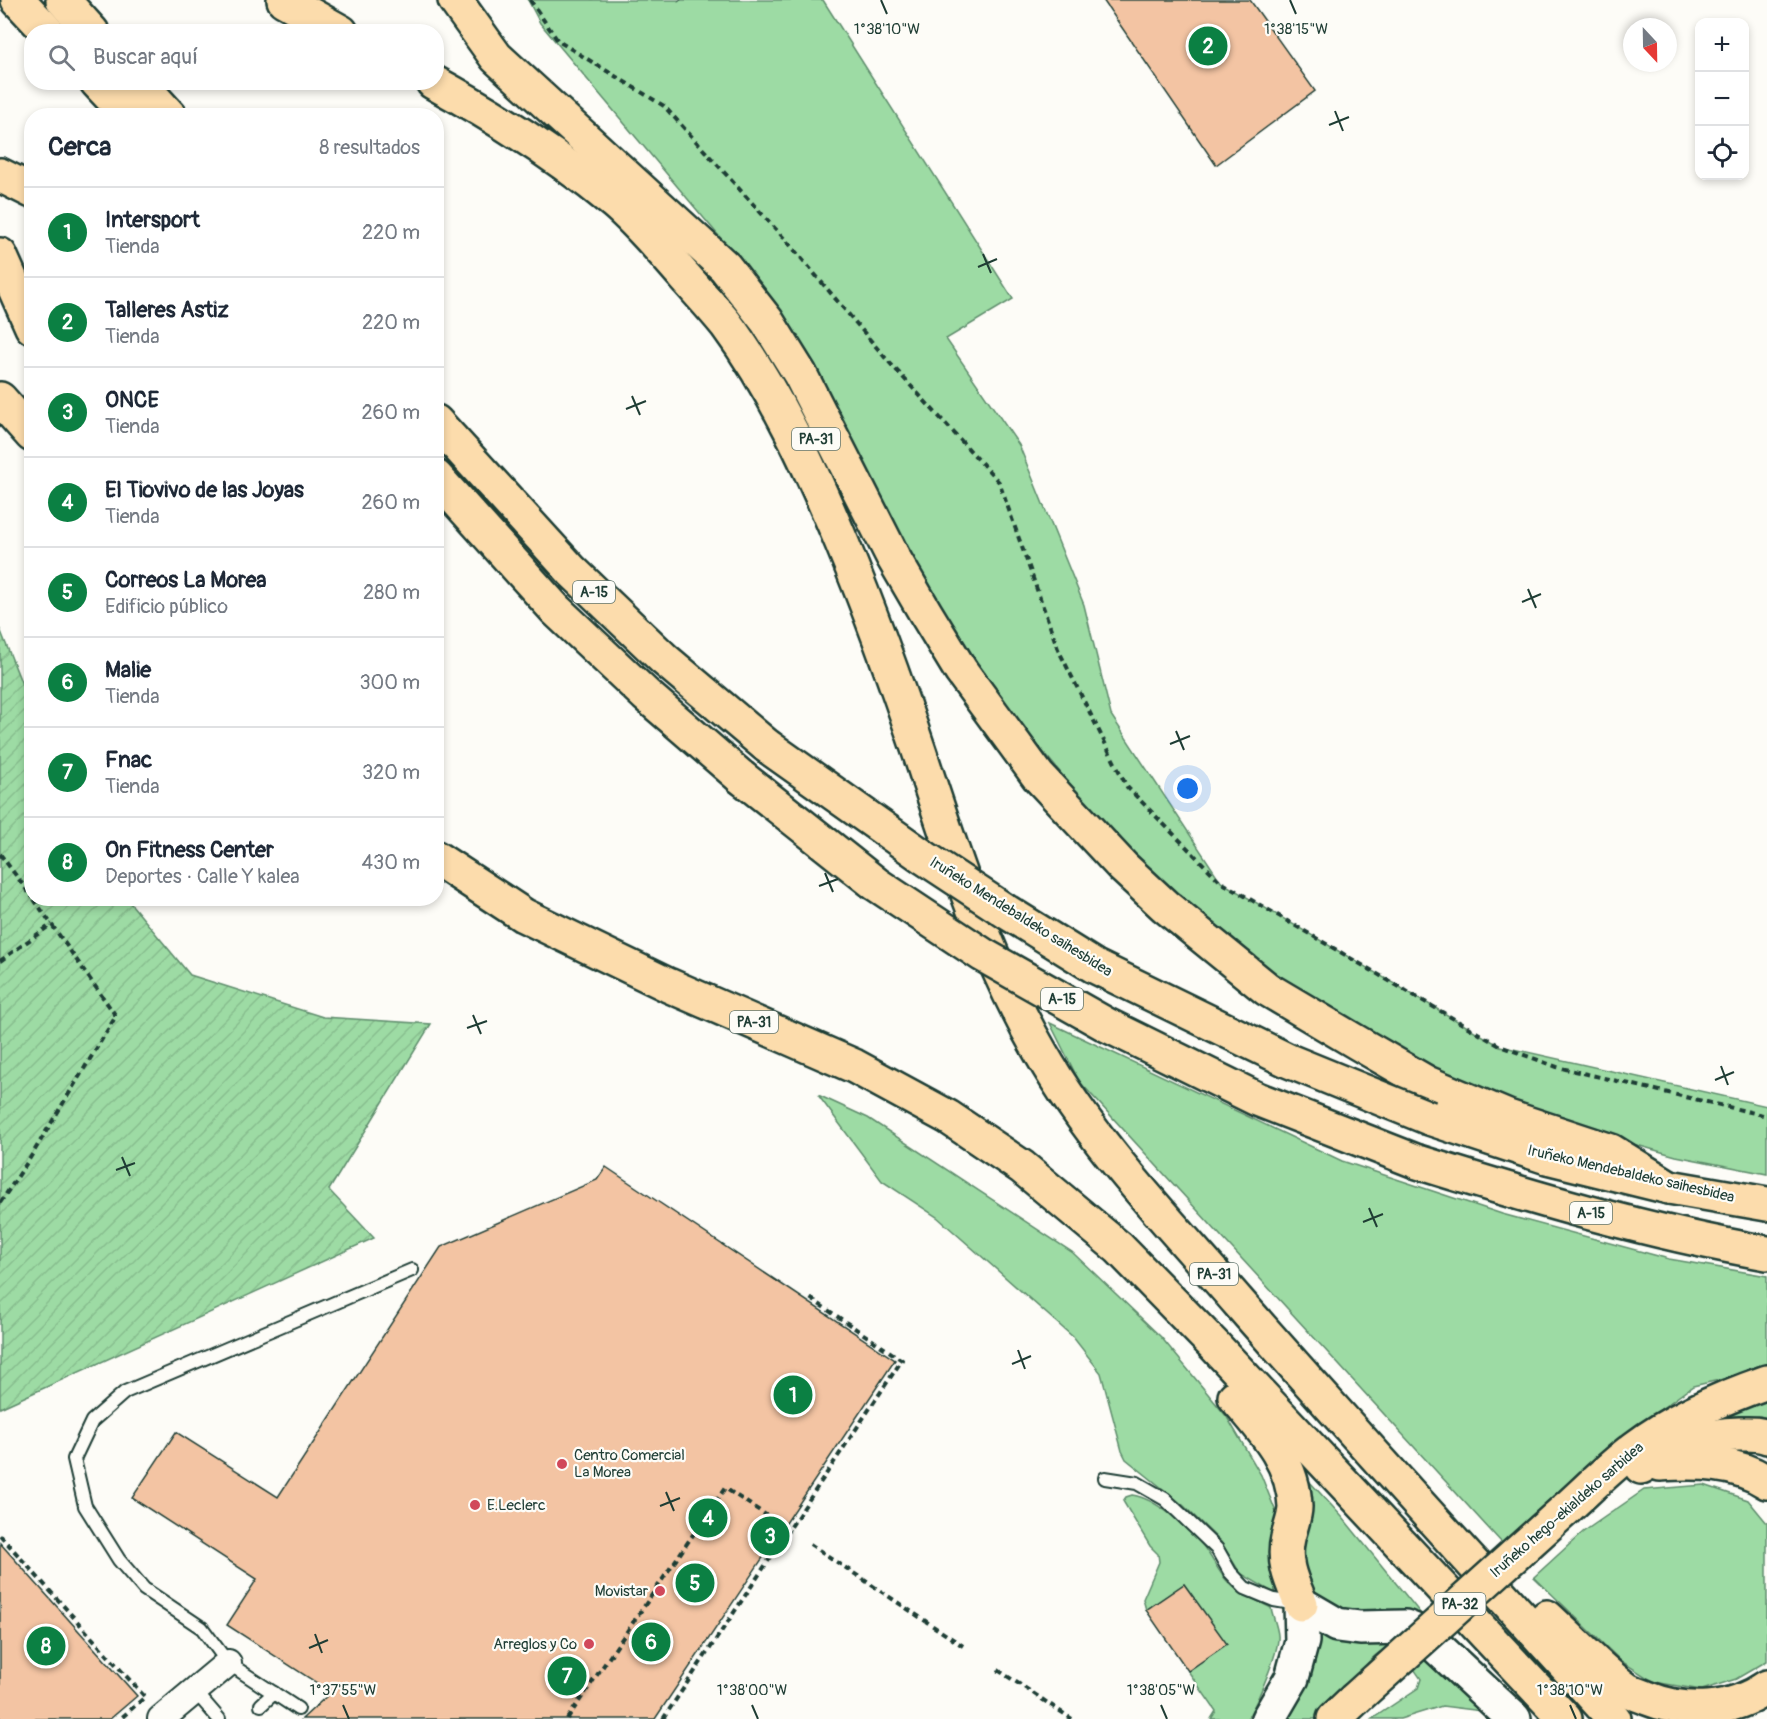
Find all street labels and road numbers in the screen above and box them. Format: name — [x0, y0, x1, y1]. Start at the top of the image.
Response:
road number: PA-31 — [792, 428, 840, 450]
road number: A-15 — [573, 581, 615, 603]
street label: Iruñeko Mendebaldeko saihesbidea — [926, 853, 1116, 981]
road number: A-15 — [1041, 988, 1083, 1010]
road number: PA-31 — [730, 1011, 778, 1033]
street label: Iruñeko Mendebaldeko saihesbidea — [1526, 1141, 1736, 1207]
road number: A-15 — [1570, 1202, 1612, 1224]
road number: PA-31 — [1190, 1263, 1238, 1285]
street label: Iruñeko hego-ekialdeko sarbidea — [1486, 1438, 1648, 1582]
road number: PA-32 — [1434, 1593, 1486, 1615]

